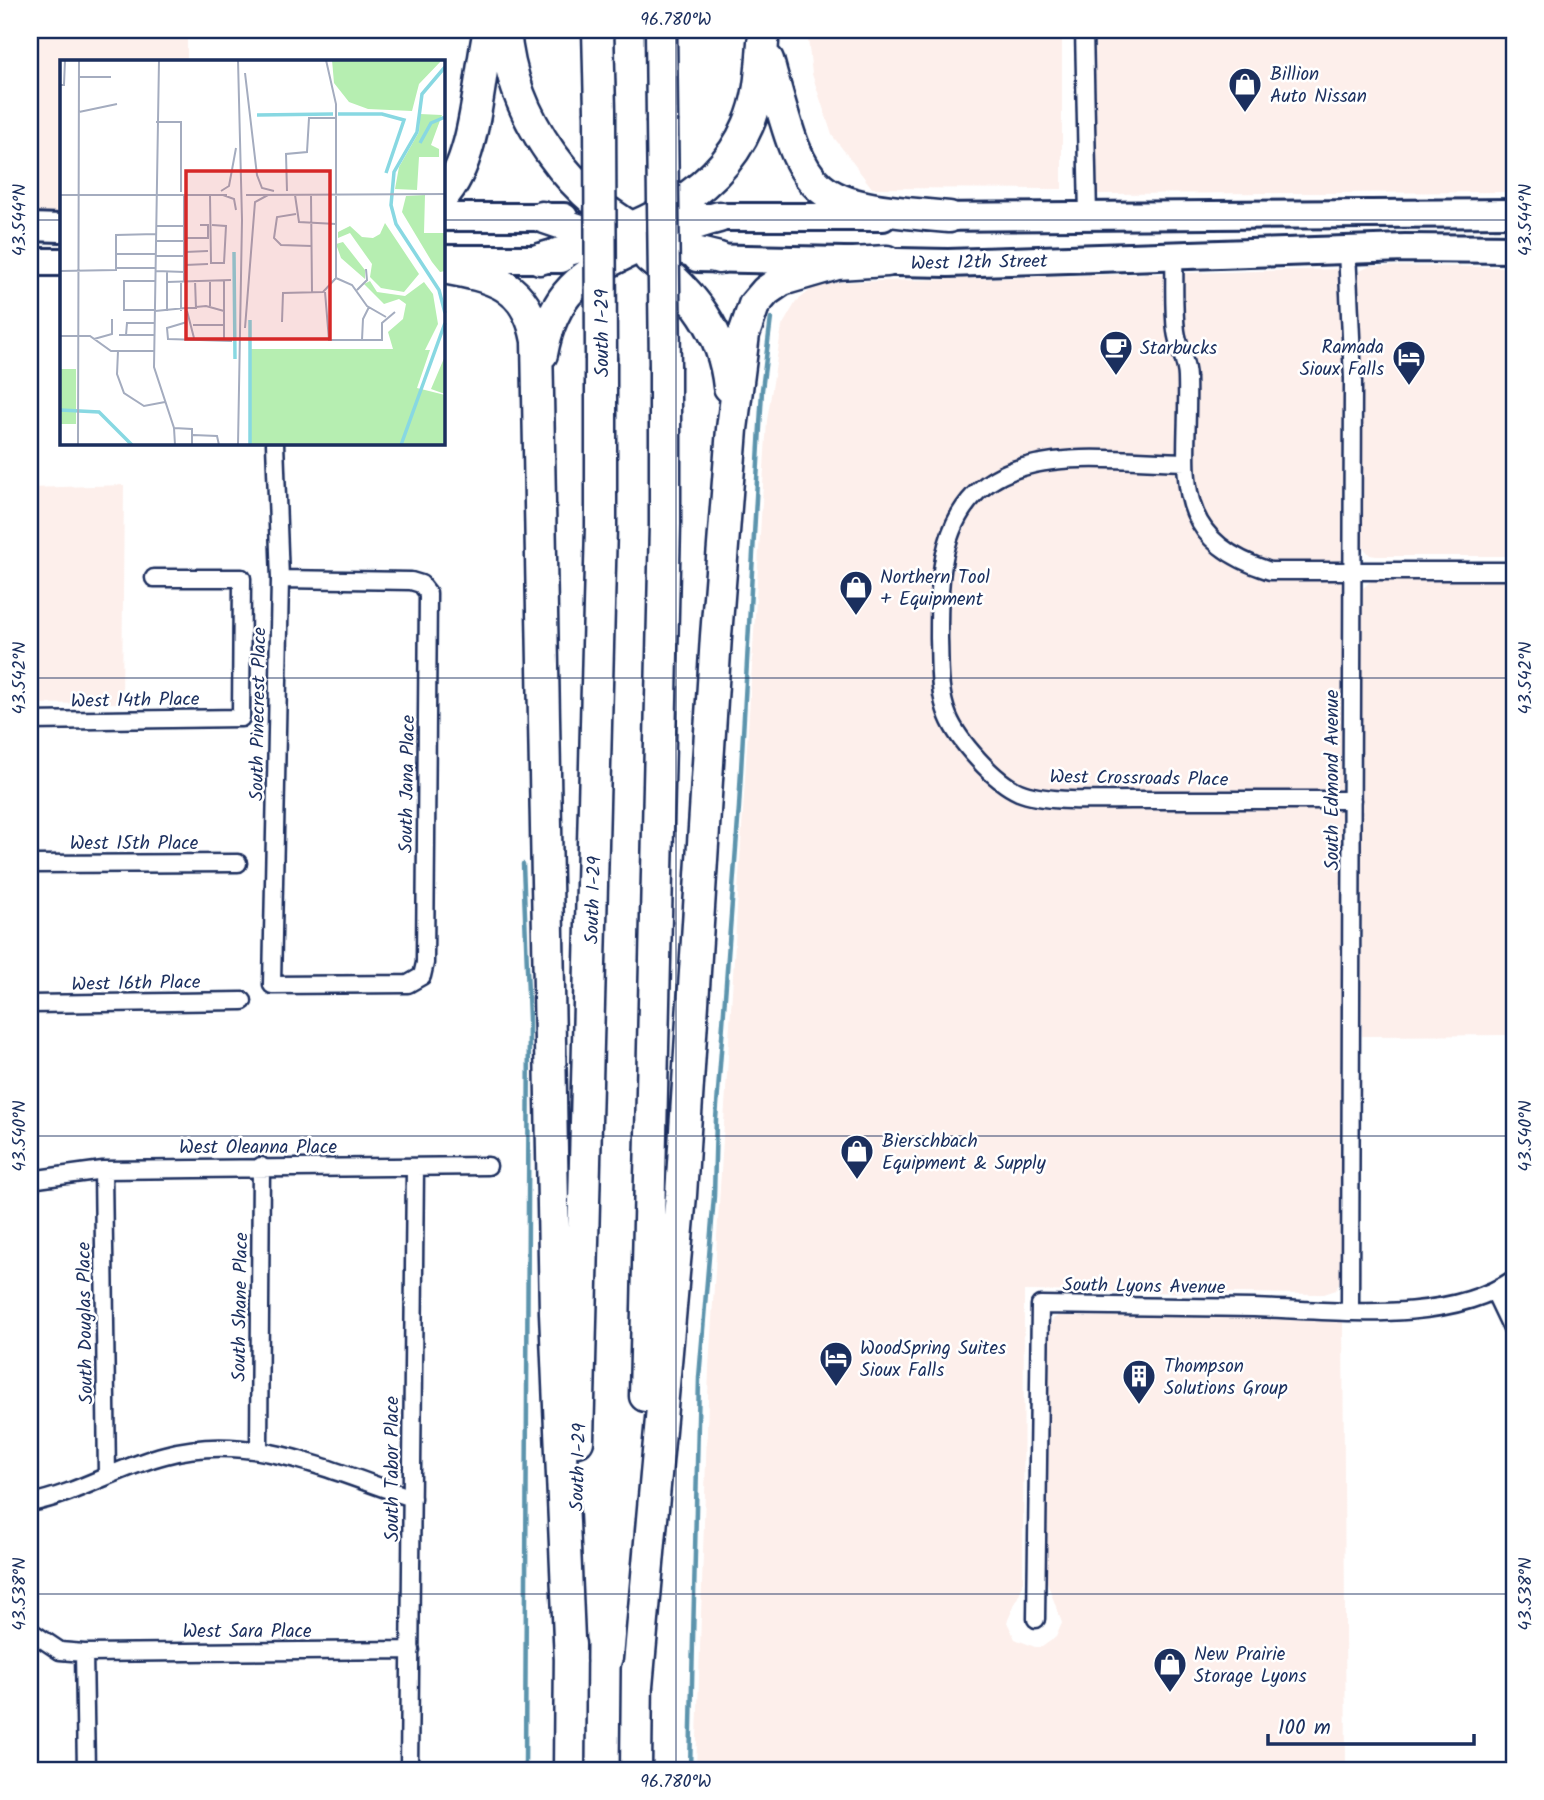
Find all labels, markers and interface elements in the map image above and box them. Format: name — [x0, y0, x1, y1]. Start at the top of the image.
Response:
text: 96.780°W — [640, 6, 712, 35]
inset map — [60, 60, 444, 444]
place label: Billion Auto Nissan — [1270, 60, 1367, 112]
shop icon: Billion Auto Nissan — [1226, 65, 1264, 114]
text: 43.544°N — [6, 184, 35, 256]
text: 43.544°N — [1512, 184, 1541, 256]
street label: West 12th Street — [910, 247, 1048, 279]
street label: South I-29 — [588, 289, 618, 377]
cafe icon: Starbucks — [1097, 328, 1135, 377]
place label: Ramada Sioux Falls — [1300, 333, 1384, 385]
place label: Starbucks — [1140, 334, 1217, 364]
hotel icon: Ramada Sioux Falls — [1390, 338, 1428, 387]
place label: Northern Tool + Equipment — [880, 563, 990, 615]
shop icon: Northern Tool + Equipment — [837, 568, 875, 617]
street label: South Pinecrest Place — [242, 626, 276, 801]
text: 43.542°N — [6, 642, 35, 714]
text: 43.542°N — [1512, 642, 1541, 714]
street label: West 14th Place — [70, 685, 200, 717]
street label: South Edmond Avenue — [1318, 689, 1348, 870]
street label: South Jana Place — [392, 714, 424, 853]
street label: West Crossroads Place — [1049, 762, 1229, 796]
street label: West 15th Place — [70, 829, 199, 859]
street label: South I-29 — [577, 856, 611, 945]
street label: West 16th Place — [71, 968, 201, 1000]
text: 43.540°N — [6, 1100, 35, 1172]
text: 43.540°N — [1512, 1100, 1541, 1172]
place label: Bierschbach Equipment & Supply — [882, 1127, 1047, 1179]
shop icon: Bierschbach Equipment & Supply — [838, 1132, 876, 1181]
street label: West Oleanna Place — [179, 1133, 337, 1163]
street label: South Shane Place — [225, 1232, 257, 1382]
street label: South Douglas Place — [70, 1241, 102, 1404]
street label: South Lyons Avenue — [1062, 1271, 1226, 1303]
place label: WoodSpring Suites Sioux Falls — [860, 1334, 1006, 1386]
hotel icon: WoodSpring Suites Sioux Falls — [817, 1339, 855, 1388]
place label: Thompson Solutions Group — [1164, 1352, 1288, 1404]
building icon: Thompson Solutions Group — [1120, 1357, 1158, 1406]
street label: South Tabor Place — [378, 1396, 408, 1542]
street label: South I-29 — [562, 1423, 596, 1512]
text: 43.538°N — [6, 1557, 35, 1631]
text: 43.538°N — [1512, 1557, 1541, 1631]
street label: West Sara Place — [182, 1617, 312, 1647]
place label: New Prairie Storage Lyons — [1194, 1640, 1307, 1692]
shop icon: New Prairie Storage Lyons — [1151, 1645, 1189, 1694]
scale bar — [1268, 1702, 1474, 1746]
text: 100 m — [1278, 1712, 1331, 1745]
text: 96.780°W — [640, 1768, 712, 1797]

